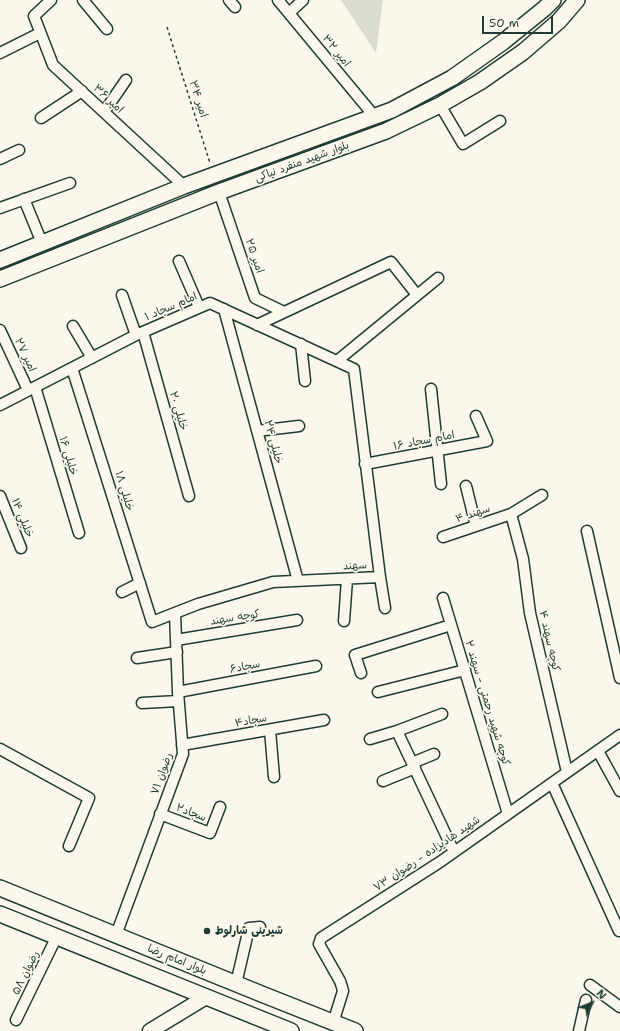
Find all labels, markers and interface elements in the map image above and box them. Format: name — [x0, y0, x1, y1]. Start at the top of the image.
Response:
scale bar — [484, 8, 555, 34]
text: 50 m — [489, 15, 519, 31]
street label: امیر ۳۲ — [319, 32, 353, 70]
street label: امیر ۳۴ — [186, 79, 210, 119]
street label: امیر ۳۶ — [90, 82, 126, 116]
street label: بلوار شهید منفرد نیاکی — [253, 139, 351, 185]
street label: امیر ۲۵ — [242, 237, 266, 275]
street label: امام سجاد ۱ — [143, 290, 199, 324]
street label: امیر ۲۷ — [11, 336, 39, 374]
street label: خلیلی ۲۰ — [166, 390, 190, 432]
street label: خلیلی ۲۴ — [261, 419, 285, 465]
street label: امام سجاد ۱۶ — [392, 429, 456, 453]
street label: خلیلی ۱۶ — [56, 435, 80, 477]
street label: خلیلی ۱۸ — [112, 470, 136, 512]
street label: خلیلی ۱۴ — [8, 496, 36, 540]
street label: سهند ۴ — [454, 502, 492, 526]
street label: سهند — [343, 559, 367, 573]
street label: كوچه سهند — [209, 608, 261, 628]
street label: کوچه سهند ۴ — [536, 609, 562, 673]
street label: کوچه شهید رحمتی - سهند ۲ — [462, 639, 512, 767]
street label: سجاد۶ — [229, 658, 261, 676]
street label: سجاد۴ — [234, 712, 268, 730]
street label: رضوان ۷۱ — [148, 751, 176, 797]
street label: سجاد۲ — [174, 801, 208, 825]
street label: شهید هادیزاده - رضوان ۷۳ — [371, 813, 483, 895]
place label: شیرینی شارلوط — [215, 924, 283, 938]
marker: شیرینی شارلوط — [202, 926, 212, 936]
street label: بلوار امام رضا — [145, 942, 209, 978]
street label: رضوان ۵۸ — [10, 949, 42, 997]
north arrow — [572, 983, 612, 1023]
text: N — [593, 986, 610, 1003]

